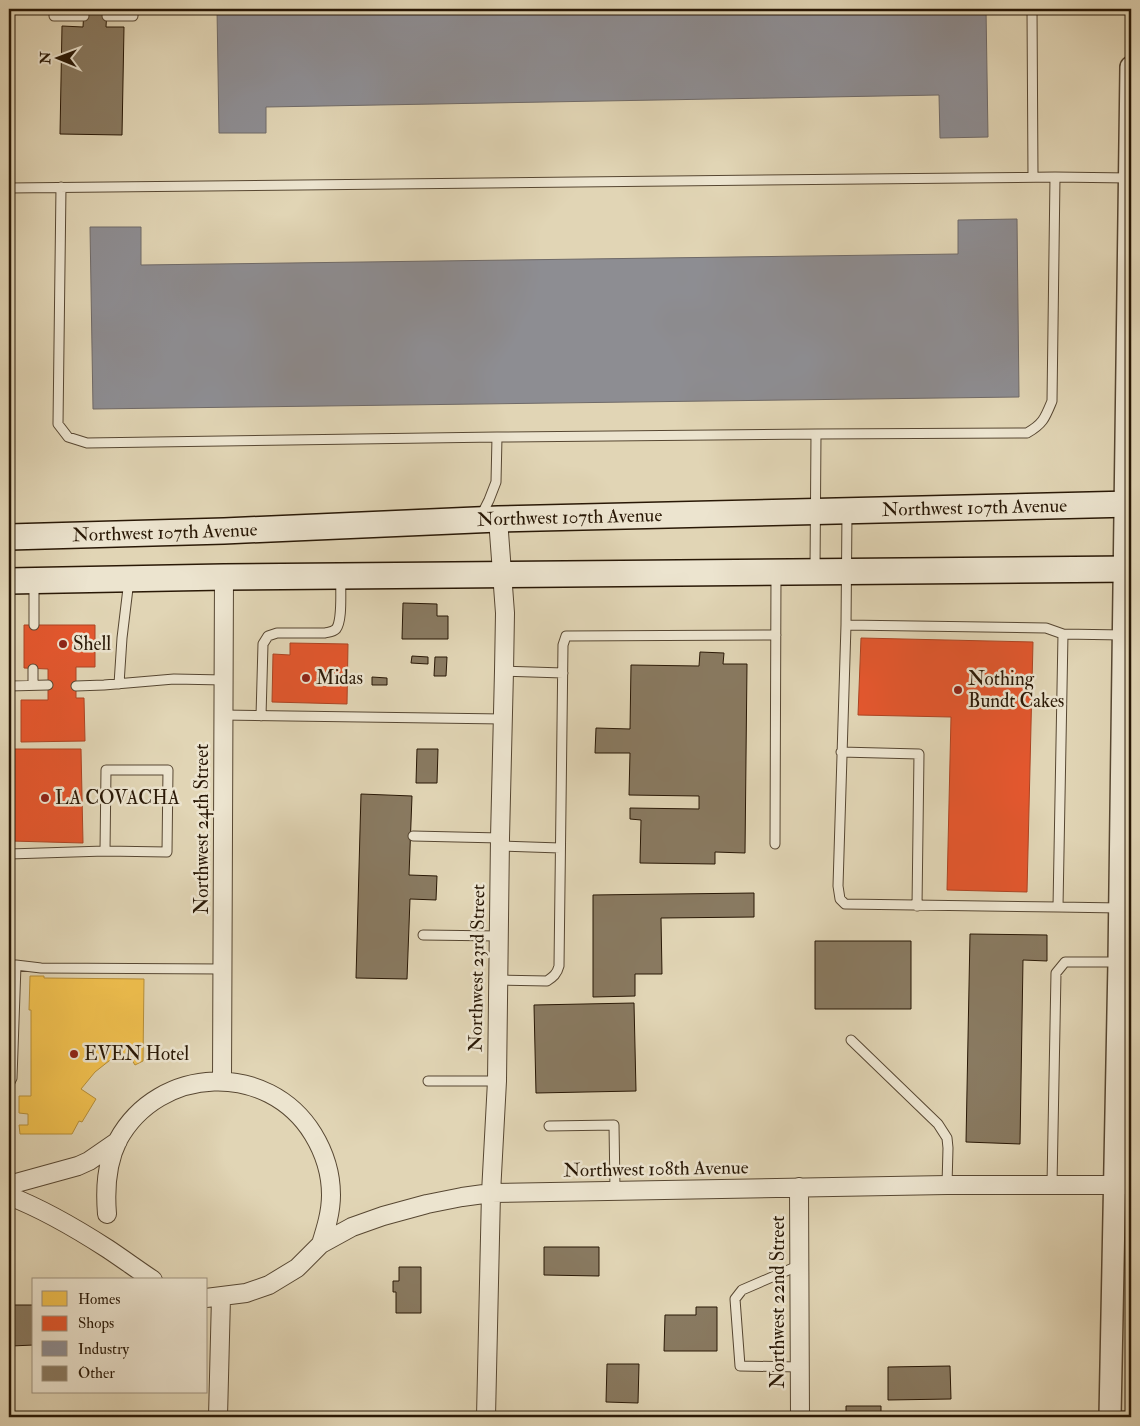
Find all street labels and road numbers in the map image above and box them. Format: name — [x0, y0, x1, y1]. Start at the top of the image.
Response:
street label: Northwest 107th Avenue — [882, 494, 1067, 522]
street label: Northwest 107th Avenue — [476, 503, 663, 532]
street label: Northwest 107th Avenue — [72, 518, 258, 547]
street label: Northwest 24th Street — [190, 744, 214, 914]
street label: Northwest 23rd Street — [464, 884, 490, 1052]
street label: Northwest 108th Avenue — [563, 1155, 749, 1183]
street label: Northwest 22nd Street — [766, 1215, 790, 1389]

